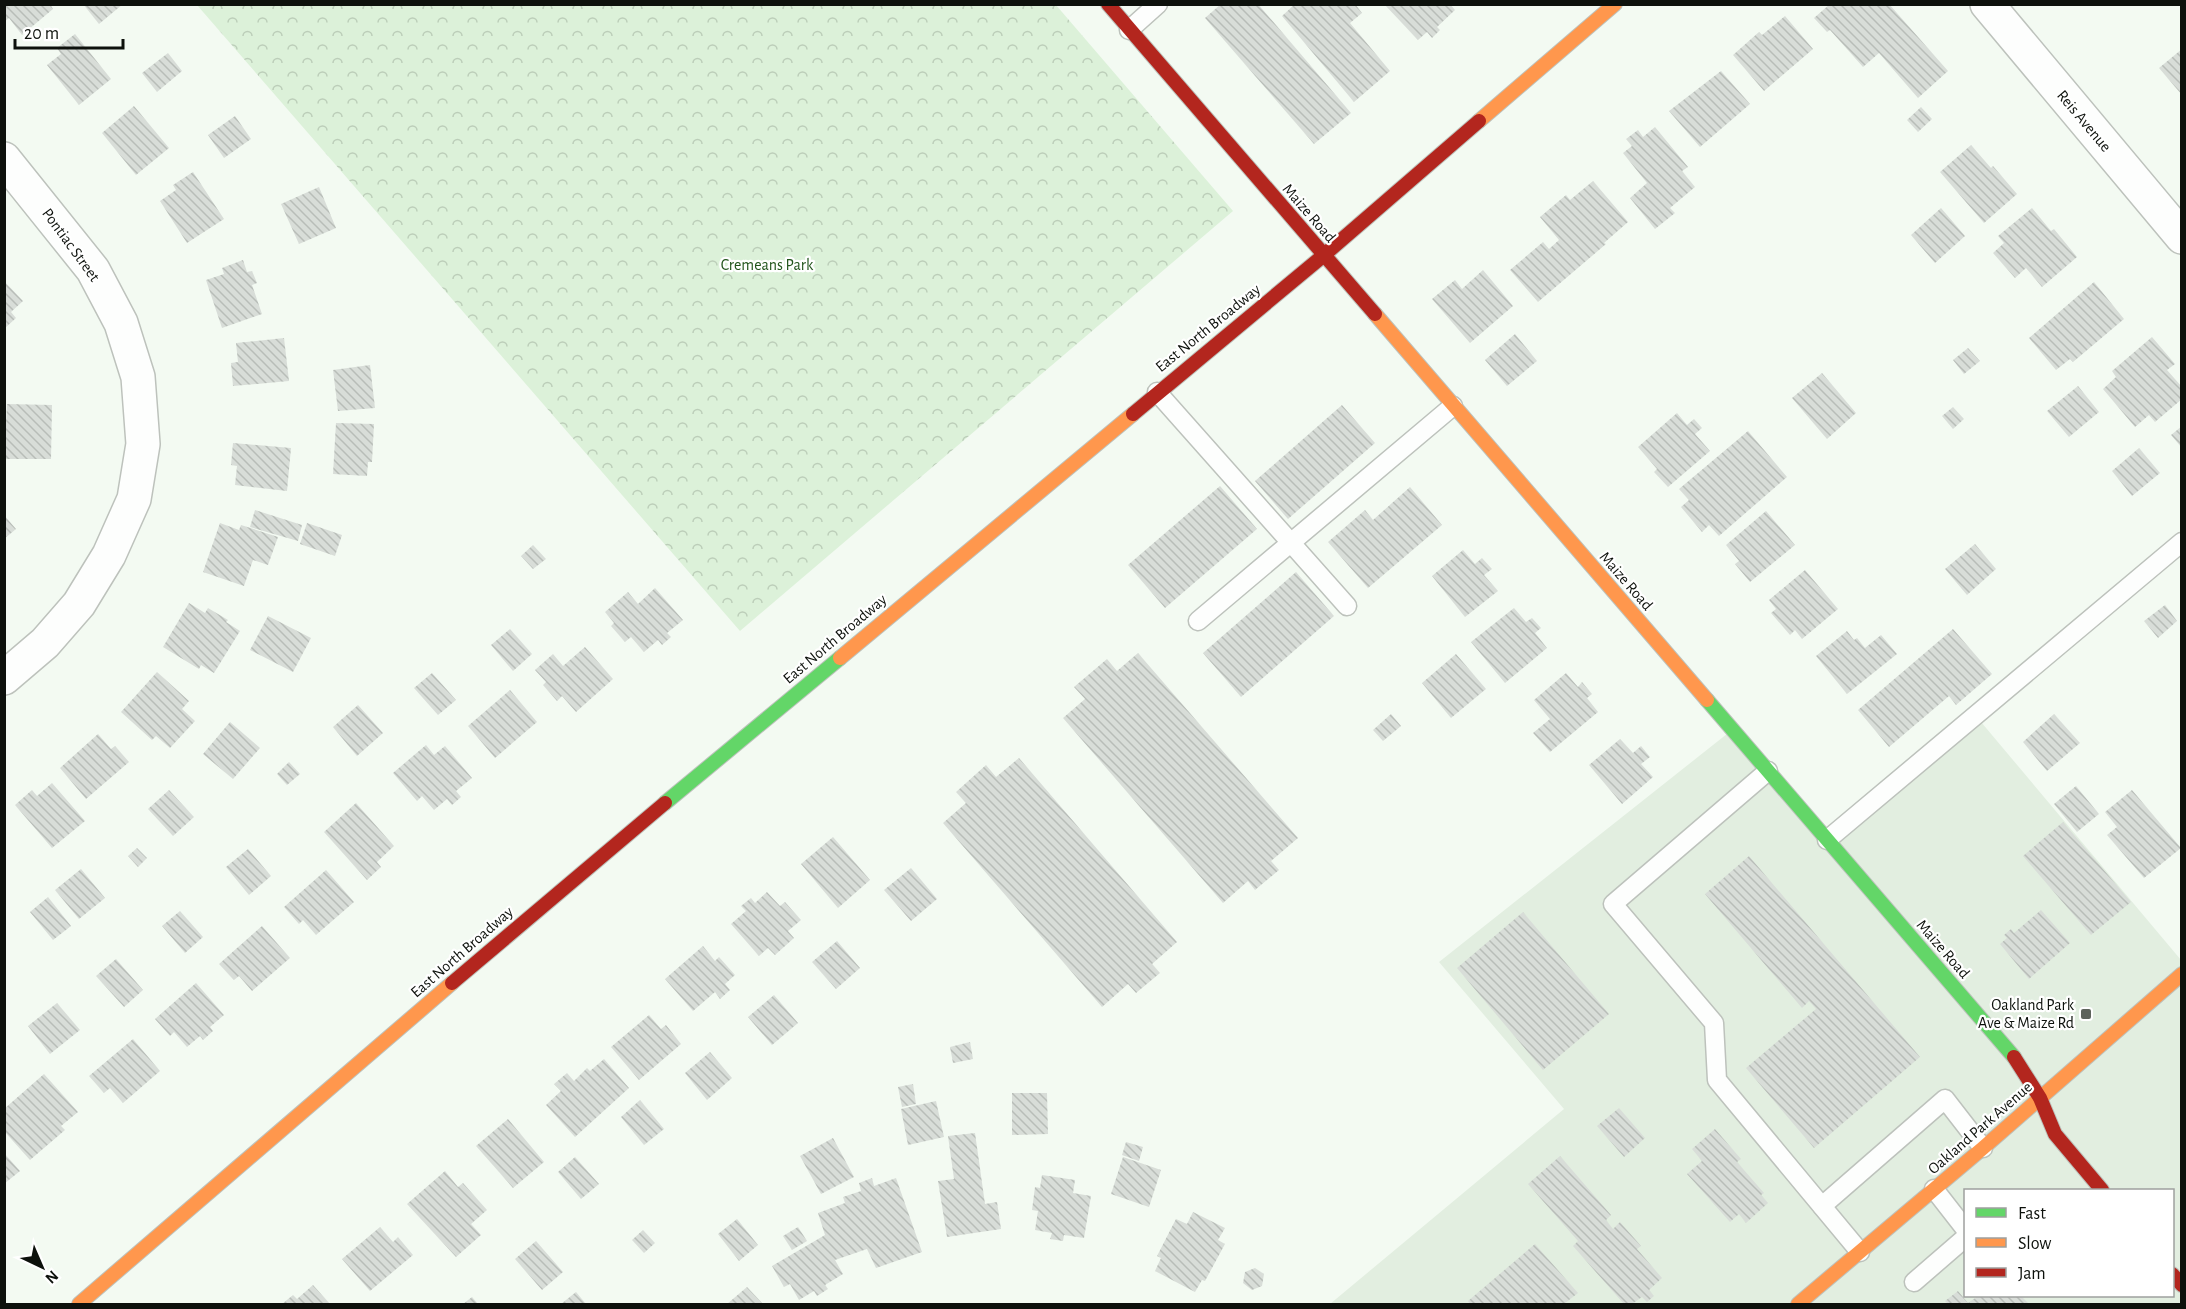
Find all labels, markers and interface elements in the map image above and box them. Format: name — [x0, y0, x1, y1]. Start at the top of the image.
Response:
scale bar — [15, 12, 123, 50]
text: 20 m — [24, 25, 59, 43]
street label: Reis Avenue — [2054, 87, 2114, 155]
street label: Maize Road — [1279, 181, 1339, 245]
street label: Pontiac Street — [39, 205, 103, 285]
park label: Cremeans Park — [721, 257, 814, 273]
street label: East North Broadway — [1153, 281, 1264, 376]
street label: Maize Road — [1596, 549, 1656, 613]
street label: East North Broadway — [780, 591, 891, 688]
street label: East North Broadway — [408, 903, 517, 1001]
street label: Maize Road — [1913, 917, 1973, 981]
place label: Oakland Park Ave & Maize Rd — [1978, 997, 2075, 1031]
marker: Oakland Park Ave & Maize Rd — [2079, 1007, 2093, 1021]
street label: Oakland Park Avenue — [1925, 1079, 2035, 1177]
legend — [1964, 1189, 2174, 1297]
text: Fast — [2018, 1205, 2046, 1223]
text: Slow — [2018, 1235, 2051, 1253]
north arrow — [12, 1237, 72, 1297]
text: Jam — [2018, 1265, 2046, 1283]
text: N — [42, 1267, 61, 1287]

